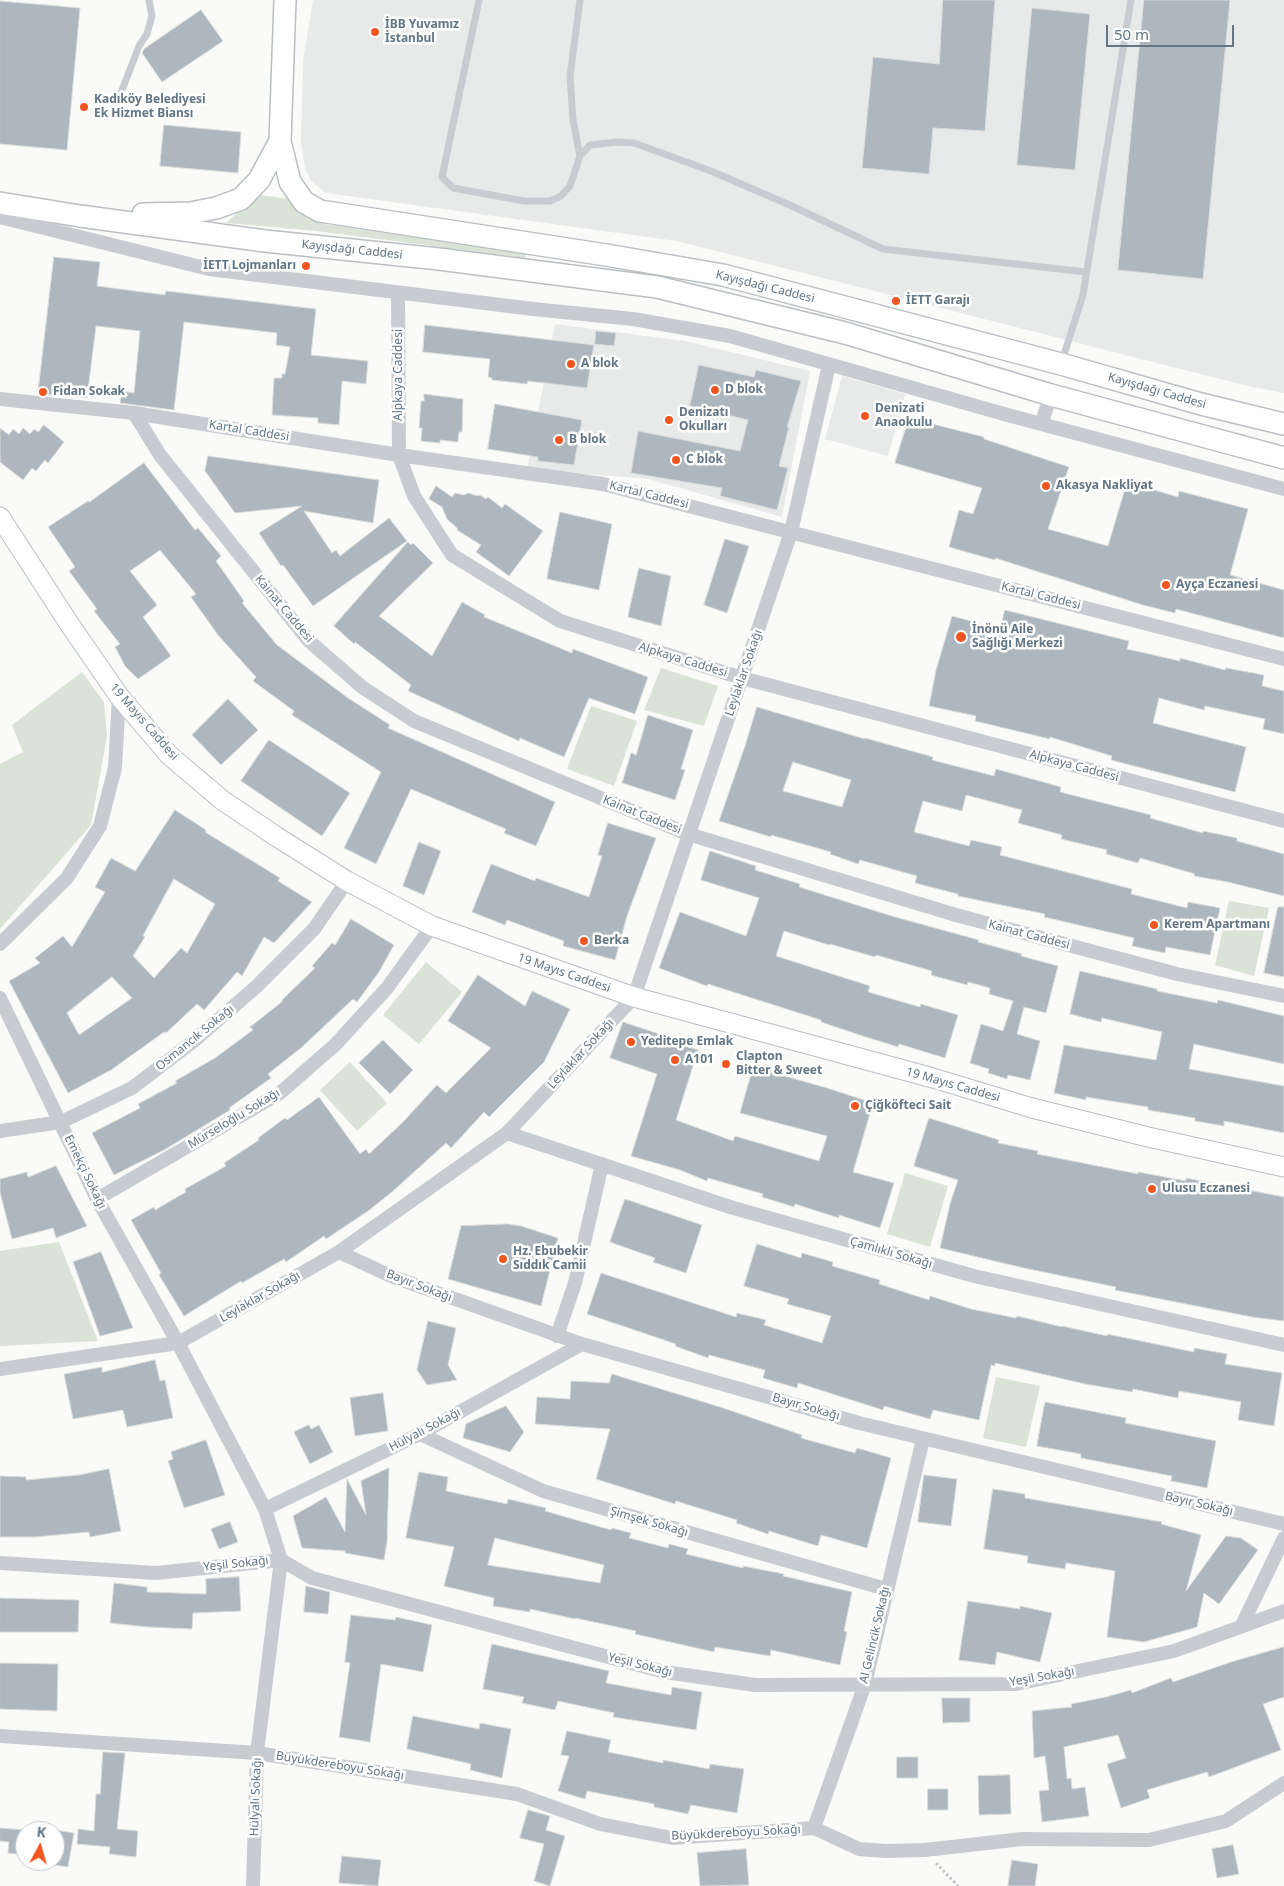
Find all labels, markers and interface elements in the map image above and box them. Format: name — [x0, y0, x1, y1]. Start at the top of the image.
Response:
scale bar — [1109, 15, 1236, 47]
place label: İBB Yuvamız İstanbul — [385, 18, 459, 46]
text: 50 m — [1114, 24, 1149, 44]
marker: İBB Yuvamız İstanbul — [369, 26, 381, 38]
place label: Kadıköy Belediyesi Ek Hizmet Biansı — [94, 93, 206, 121]
marker: Kadıköy Belediyesi Ek Hizmet Biansı — [78, 101, 90, 113]
street label: Kayışdağı Caddesi — [301, 238, 403, 262]
place label: İETT Lojmanları — [203, 259, 296, 273]
marker: İETT Lojmanları — [300, 260, 312, 272]
street label: Kayışdağı Caddesi — [714, 268, 816, 306]
place label: İETT Garajı — [906, 294, 970, 308]
marker: İETT Garajı — [890, 295, 902, 307]
street label: Alpkaya Caddesi — [392, 329, 406, 421]
place label: A blok — [581, 357, 619, 371]
marker: A blok — [565, 358, 577, 370]
street label: Kayışdağı Caddesi — [1106, 370, 1208, 412]
place label: D blok — [725, 383, 763, 397]
marker: D blok — [709, 384, 721, 396]
place label: Fidan Sokak — [53, 385, 125, 399]
marker: Fidan Sokak — [37, 386, 49, 398]
place label: Denizati Anaokulu — [875, 402, 932, 430]
place label: Denizatı Okulları — [679, 406, 728, 434]
marker: Denizati Anaokulu — [859, 410, 871, 422]
marker: Denizatı Okulları — [663, 414, 675, 426]
street label: Kartal Caddesi — [208, 418, 290, 444]
place label: B blok — [569, 433, 606, 447]
marker: B blok — [553, 434, 565, 446]
place label: C blok — [686, 453, 723, 467]
marker: C blok — [670, 454, 682, 466]
street label: Kartal Caddesi — [608, 478, 690, 512]
place label: Akasya Nakliyat — [1056, 479, 1153, 493]
marker: Akasya Nakliyat — [1040, 480, 1052, 492]
street label: Kainat Caddesi — [252, 572, 316, 646]
place label: Ayça Eczanesi — [1176, 578, 1258, 592]
street label: Kartal Caddesi — [1000, 579, 1082, 613]
marker: Ayça Eczanesi — [1160, 579, 1172, 591]
place label: İnönü Aile Sağlığı Merkezi — [972, 623, 1063, 651]
street label: Leylaklar Sokağı — [722, 628, 766, 718]
marker: İnönü Aile Sağlığı Merkezi — [954, 630, 968, 644]
street label: Alpkaya Caddesi — [637, 640, 729, 680]
street label: 19 Mayıs Caddesi — [107, 681, 181, 763]
street label: Alpkaya Caddesi — [1028, 747, 1120, 785]
street label: Kainat Caddesi — [601, 793, 683, 837]
street label: Kainat Caddesi — [987, 917, 1071, 953]
place label: Kerem Apartmanı — [1164, 918, 1270, 932]
marker: Kerem Apartmanı — [1148, 919, 1160, 931]
place label: Berka — [594, 934, 629, 948]
marker: Berka — [578, 935, 590, 947]
street label: 19 Mayıs Caddesi — [516, 950, 612, 996]
street label: Osmancık Sokağı — [153, 1002, 237, 1074]
street label: Leylaklar Sokağı — [545, 1016, 617, 1092]
place label: Yeditepe Emlak — [641, 1035, 733, 1049]
marker: Yeditepe Emlak — [625, 1036, 637, 1048]
place label: Clapton Bitter & Sweet — [736, 1050, 822, 1078]
place label: A101 — [685, 1053, 714, 1067]
marker: A101 — [669, 1054, 681, 1066]
marker: Clapton Bitter & Sweet — [720, 1058, 732, 1070]
street label: 19 Mayıs Caddesi — [904, 1065, 1002, 1105]
street label: Mürseloğlu Sokağı — [185, 1086, 283, 1152]
place label: Çiğköfteci Sait — [865, 1099, 951, 1113]
marker: Çiğköfteci Sait — [849, 1100, 861, 1112]
street label: Emekçi Sokağı — [61, 1133, 109, 1211]
place label: Ulusu Eczanesi — [1162, 1182, 1250, 1196]
marker: Ulusu Eczanesi — [1146, 1183, 1158, 1195]
street label: Çamlıklı Sokağı — [848, 1234, 934, 1272]
place label: Hz. Ebubekir Sıddık Camii — [513, 1245, 588, 1273]
marker: Hz. Ebubekir Sıddık Camii — [497, 1253, 509, 1265]
street label: Bayır Sokağı — [384, 1267, 454, 1305]
street label: Leylaklar Sokağı — [217, 1268, 303, 1326]
street label: Bayır Sokağı — [771, 1391, 841, 1423]
street label: Hülyalı Sokağı — [387, 1405, 463, 1455]
street label: Bayır Sokağı — [1164, 1489, 1234, 1519]
street label: Şimşek Sokağı — [608, 1504, 690, 1540]
street label: Yeşil Sokağı — [203, 1553, 269, 1575]
street label: Al Gelincik Sokağı — [857, 1585, 893, 1685]
street label: Yeşil Sokağı — [606, 1650, 674, 1680]
street label: Yeşil Sokağı — [1009, 1664, 1075, 1690]
street label: Büyükdereboyu Sokağı — [275, 1749, 405, 1783]
street label: Hülyalı Sokağı — [247, 1757, 265, 1837]
north arrow — [15, 1821, 65, 1871]
text: K — [36, 1822, 47, 1842]
street label: Büyükdereboyu Sokağı — [671, 1822, 801, 1844]

